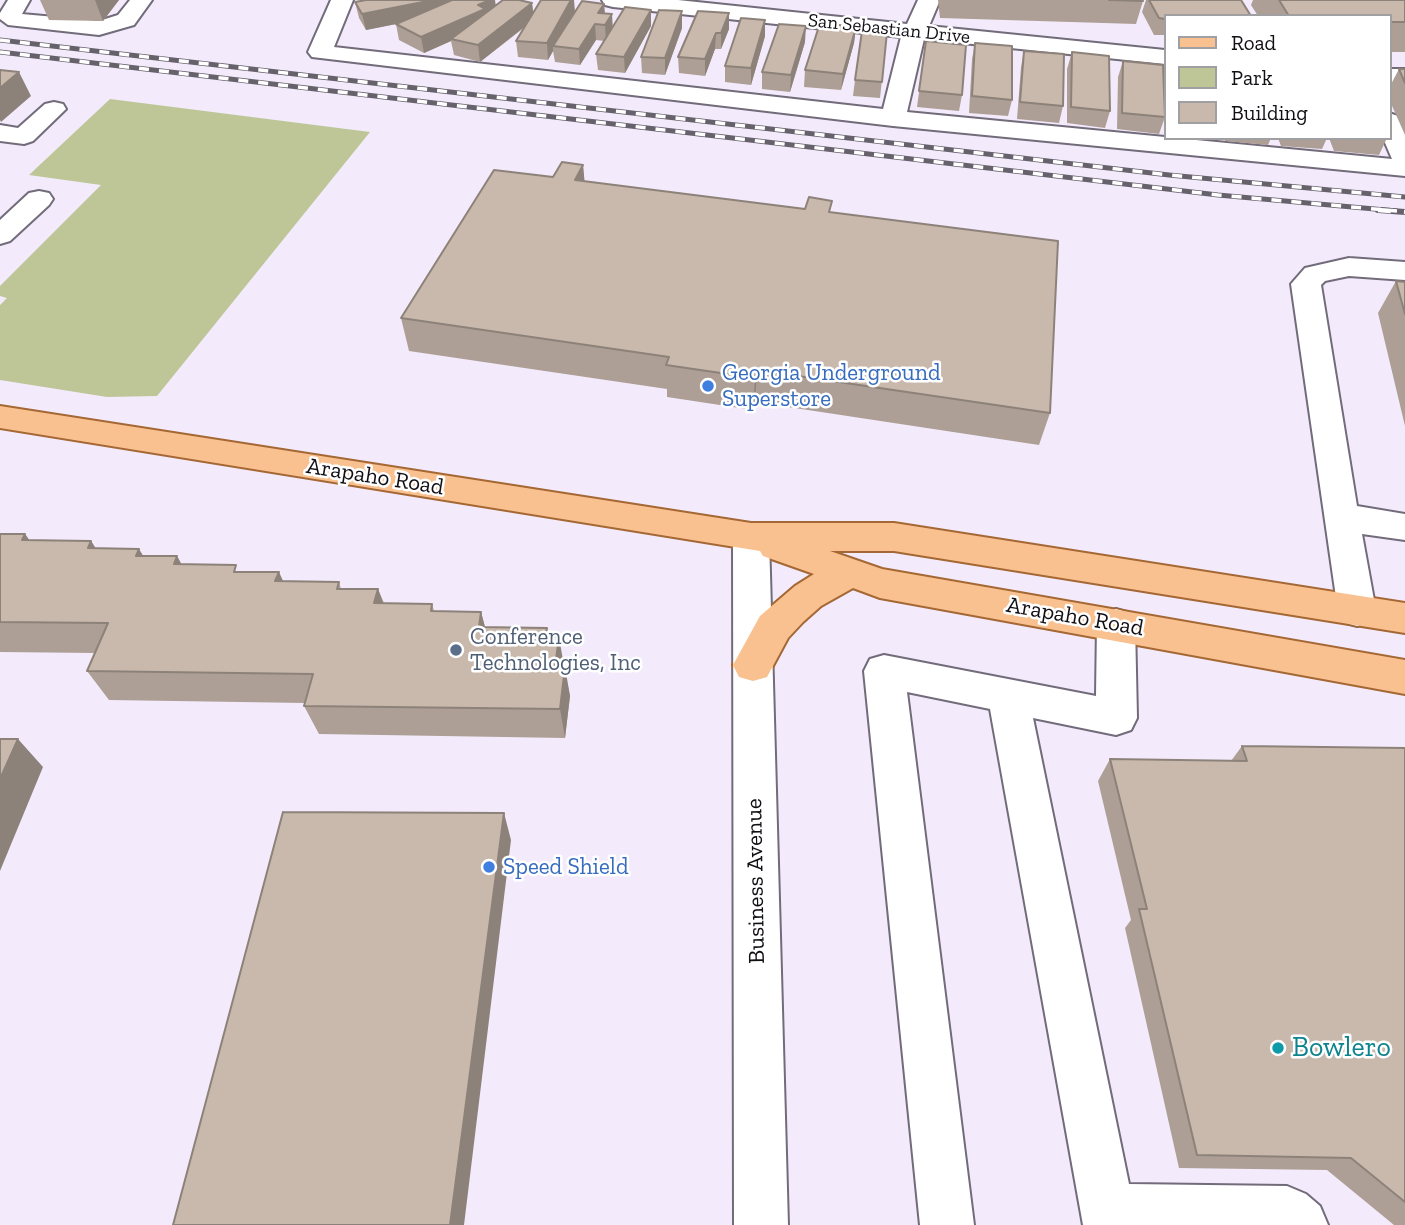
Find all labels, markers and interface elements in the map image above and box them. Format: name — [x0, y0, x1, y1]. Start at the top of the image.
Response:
street label: San Sebastian Drive — [807, 9, 971, 49]
legend — [1164, 14, 1391, 140]
text: Road — [1231, 30, 1276, 55]
text: Park — [1231, 65, 1273, 90]
text: Building — [1231, 100, 1308, 125]
place label: Georgia Underground Superstore — [722, 359, 941, 413]
marker: Georgia Underground Superstore — [700, 378, 716, 394]
street label: Arapaho Road — [304, 453, 446, 501]
street label: Arapaho Road — [1004, 591, 1146, 643]
place label: Conference Technologies, Inc — [470, 623, 641, 677]
marker: Conference Technologies, Inc — [448, 642, 464, 658]
street label: Business Avenue — [741, 798, 771, 964]
place label: Speed Shield — [503, 853, 629, 881]
marker: Speed Shield — [481, 859, 497, 875]
place label: Bowlero — [1292, 1031, 1391, 1065]
marker: Bowlero — [1270, 1040, 1286, 1056]

